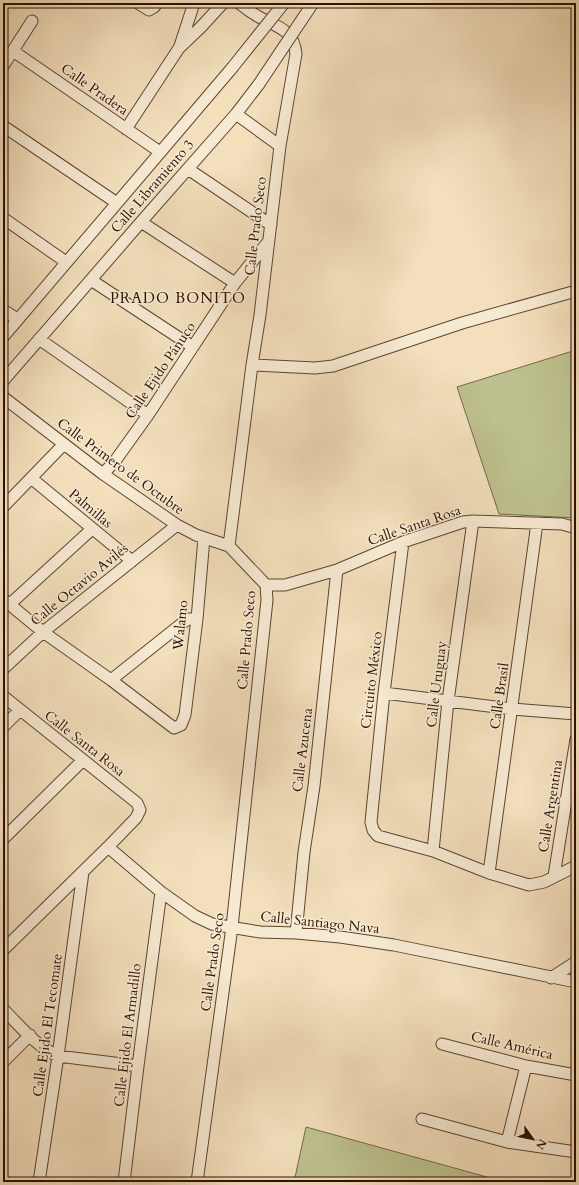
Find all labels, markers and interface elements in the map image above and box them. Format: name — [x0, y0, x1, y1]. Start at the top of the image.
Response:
street label: Calle Pradera — [57, 59, 132, 120]
street label: Calle Libramiento 3 — [106, 136, 198, 237]
street label: Calle Prado Seco — [240, 175, 271, 277]
district label: PRADO BONITO — [110, 288, 246, 308]
street label: Calle Ejido Pánuco — [121, 318, 200, 423]
street label: Calle Primero de Octubre — [53, 414, 188, 519]
street label: Palmillas — [65, 485, 117, 532]
street label: Calle Santa Rosa — [365, 501, 463, 550]
street label: Calle Octavio Avilés — [26, 539, 133, 630]
street label: Calle Prado Seco — [233, 589, 260, 690]
street label: Walamo — [168, 599, 193, 652]
street label: Circuito México — [356, 630, 387, 730]
street label: Calle Uruguay — [422, 639, 451, 728]
street label: Calle Brasil — [485, 661, 514, 730]
street label: Calle Santa Rosa — [41, 706, 129, 781]
street label: Calle Azucena — [288, 707, 317, 793]
street label: Calle Argentina — [534, 758, 567, 854]
street label: Calle Santiago Nava — [259, 907, 380, 938]
street label: Calle Prado Seco — [196, 911, 229, 1013]
street label: Calle Ejido El Tecomate — [28, 952, 67, 1098]
street label: Calle Ejido El Armadillo — [109, 962, 146, 1108]
street label: Calle América — [469, 1027, 555, 1064]
north arrow — [513, 1119, 553, 1159]
text: N — [532, 1136, 550, 1153]

